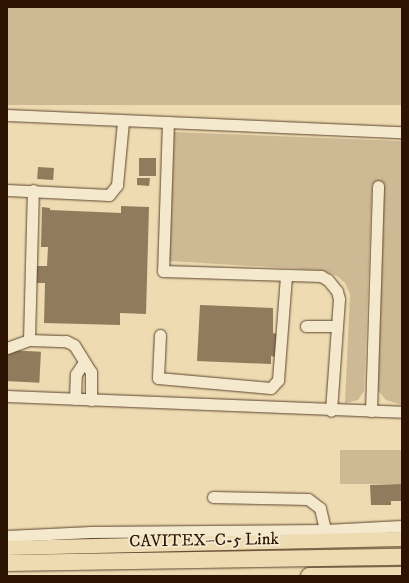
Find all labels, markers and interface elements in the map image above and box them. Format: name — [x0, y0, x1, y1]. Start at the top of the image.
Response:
street label: CAVITEX–C-5 Link — [129, 529, 279, 553]

